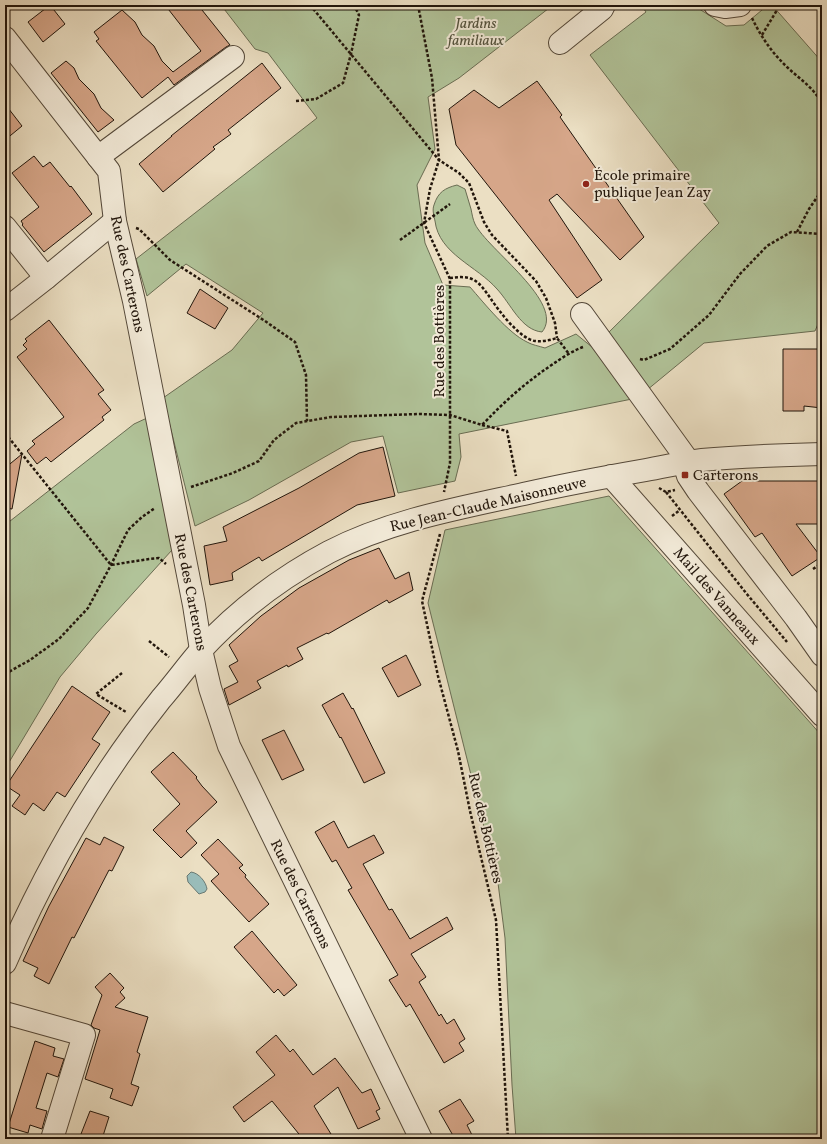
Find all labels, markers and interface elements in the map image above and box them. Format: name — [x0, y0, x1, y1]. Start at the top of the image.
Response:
park label: Jardins familiaux — [445, 14, 504, 52]
place label: École primaire publique Jean Zay — [594, 166, 711, 204]
marker: École primaire publique Jean Zay — [581, 179, 591, 189]
street label: Rue des Carterons — [104, 214, 149, 335]
street label: Rue des Bottières — [430, 285, 451, 397]
place label: Carterons — [693, 466, 758, 487]
marker: Carterons — [680, 470, 690, 480]
street label: Rue Jean-Claude Maisonneuve — [388, 473, 589, 538]
street label: Rue des Carterons — [168, 532, 211, 653]
street label: Mail des Vanneaux — [668, 544, 764, 650]
street label: Rue des Bottières — [462, 771, 507, 886]
street label: Rue des Carterons — [264, 836, 335, 953]

